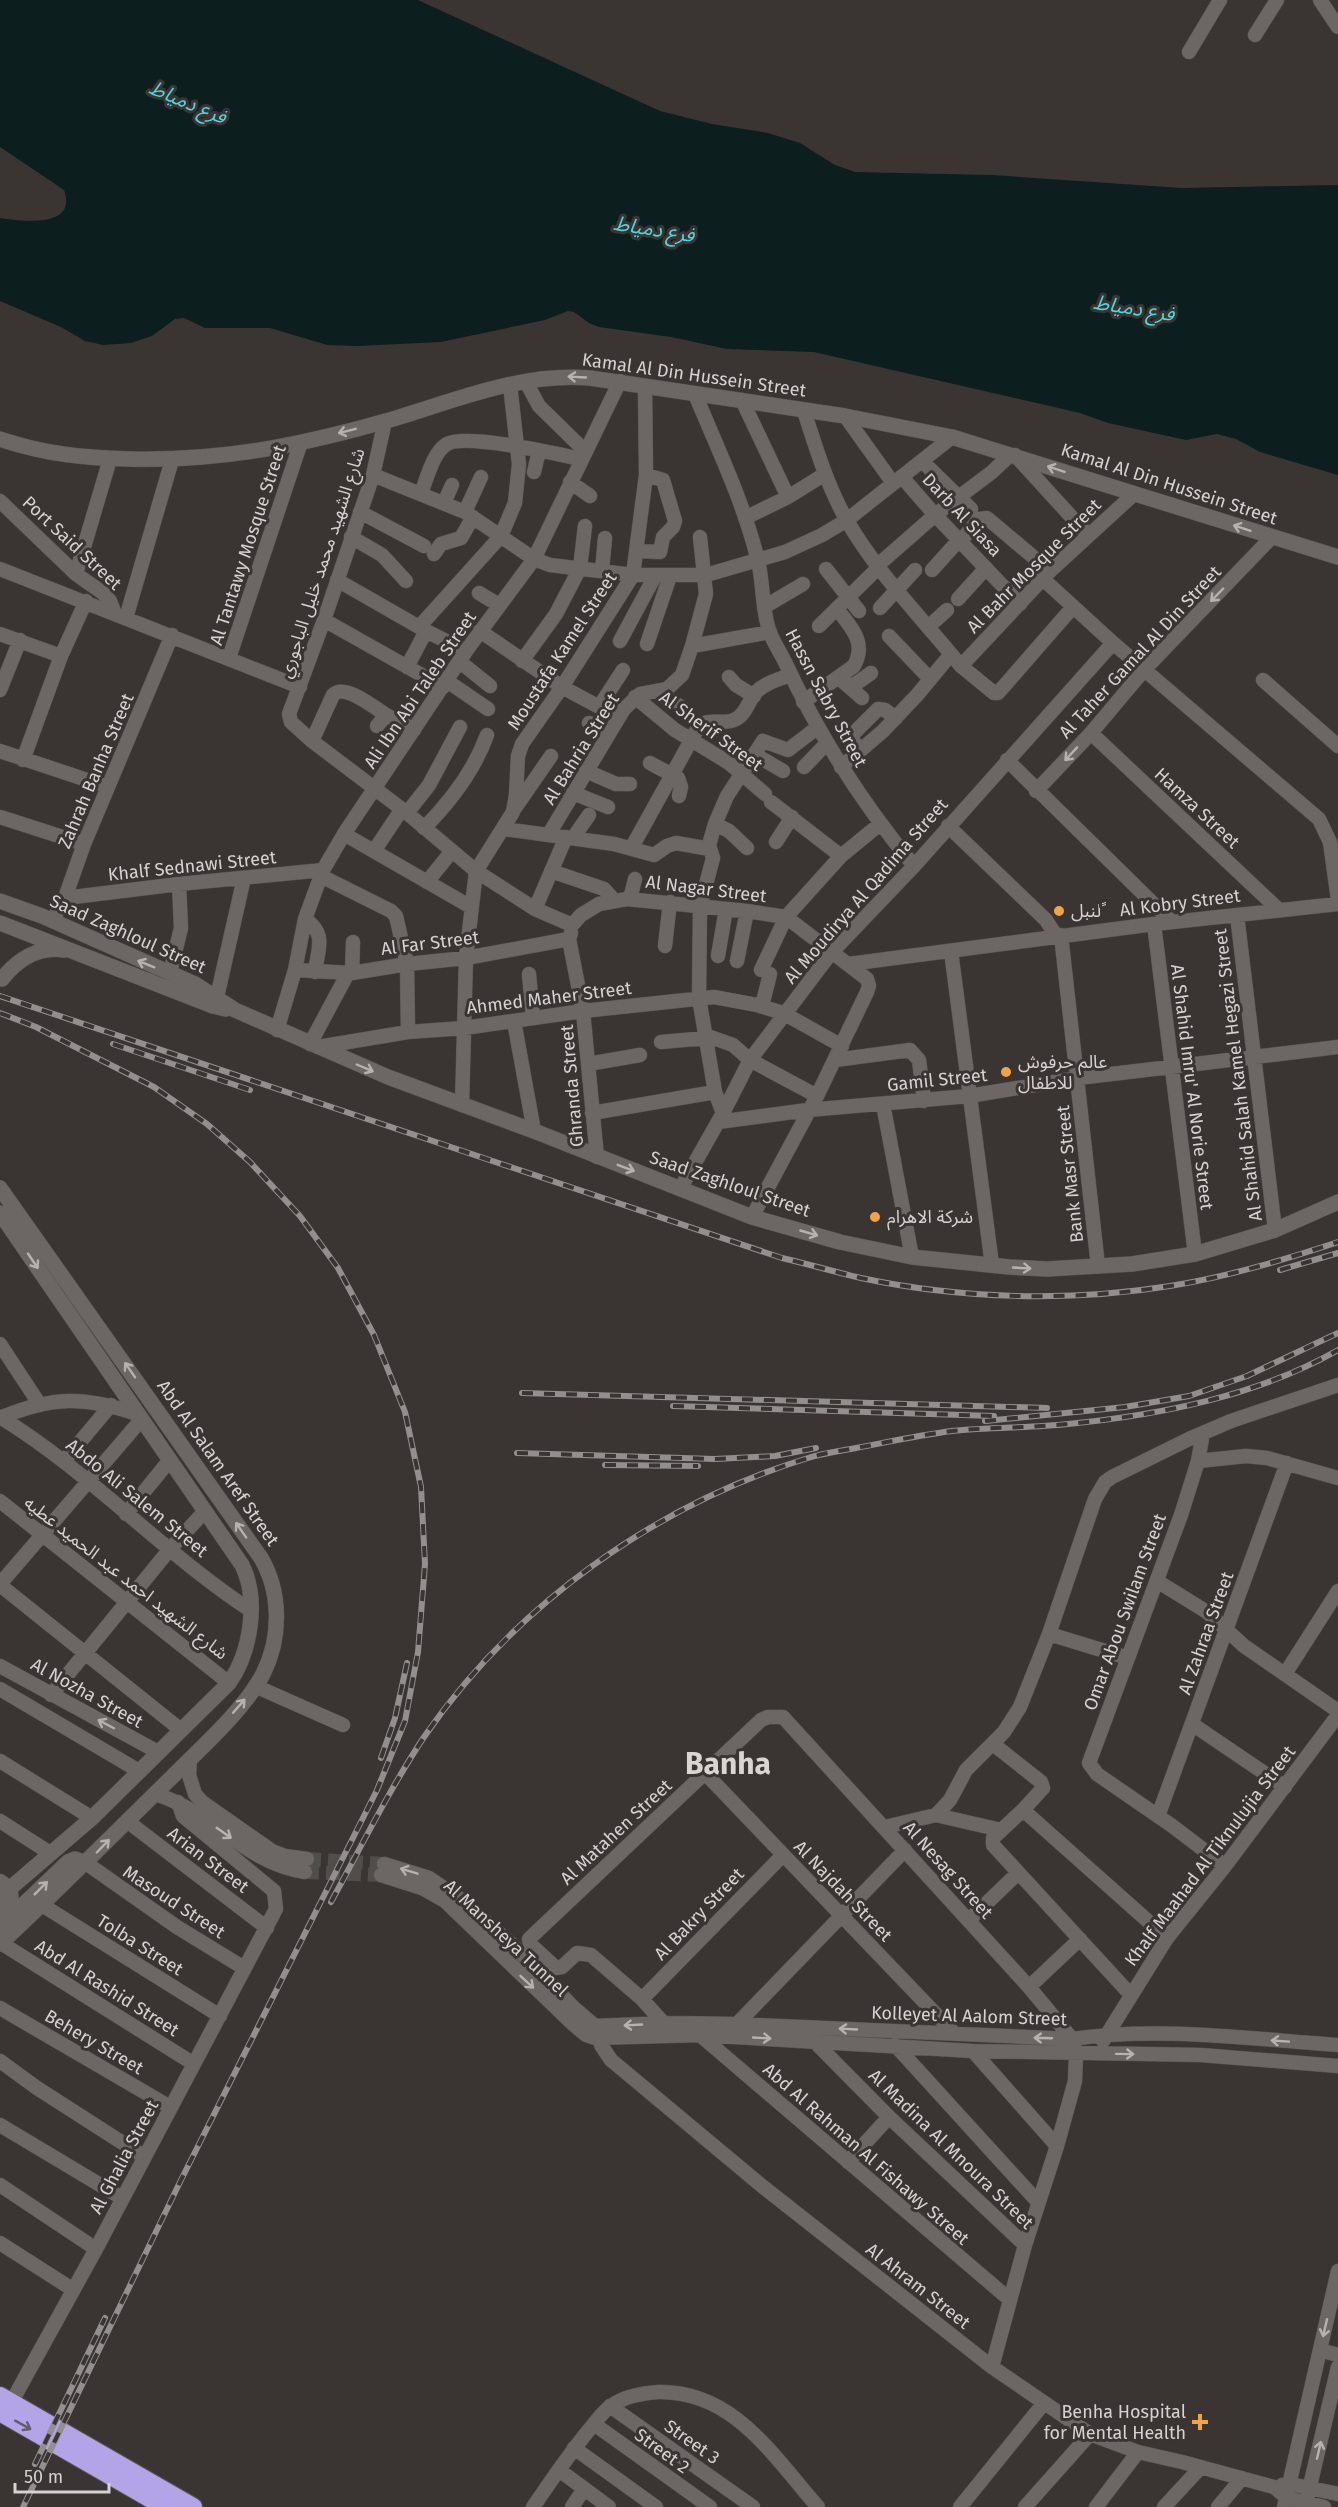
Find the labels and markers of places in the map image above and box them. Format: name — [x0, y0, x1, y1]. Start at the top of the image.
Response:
place label: لنبل ً — [1071, 900, 1106, 922]
marker: لنبل ً — [1052, 904, 1066, 918]
place label: عالم حرفوش للاطفال — [1018, 1051, 1107, 1094]
marker: عالم حرفوش للاطفال — [999, 1065, 1013, 1079]
place label: شركة الاهرام — [887, 1206, 973, 1231]
marker: شركة الاهرام — [868, 1210, 882, 1224]
place label: Benha Hospital for Mental Health — [1044, 2401, 1186, 2444]
marker: Benha Hospital for Mental Health — [1191, 2413, 1209, 2431]

